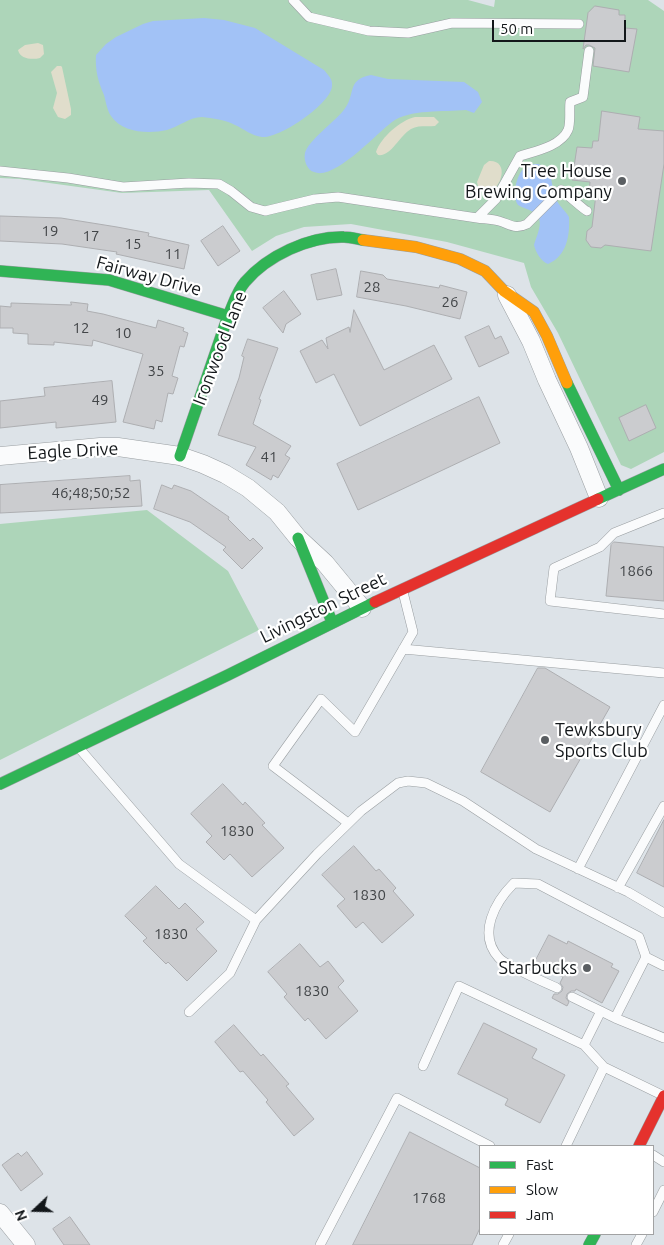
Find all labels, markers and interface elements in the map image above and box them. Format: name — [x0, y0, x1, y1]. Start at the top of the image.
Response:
scale bar — [494, 10, 628, 42]
text: 50 m — [500, 20, 533, 37]
place label: Tree House Brewing Company — [465, 160, 612, 202]
marker: Tree House Brewing Company — [616, 175, 628, 187]
house number: 19 — [42, 222, 58, 240]
house number: 17 — [83, 227, 99, 245]
house number: 15 — [125, 235, 141, 253]
house number: 11 — [165, 245, 181, 263]
street label: Fairway Drive — [94, 252, 204, 300]
house number: 28 — [364, 278, 380, 296]
street label: Ironwood Lane — [188, 288, 252, 408]
house number: 26 — [442, 293, 458, 311]
house number: 12 — [73, 319, 89, 337]
house number: 10 — [115, 324, 131, 342]
house number: 35 — [148, 362, 164, 380]
house number: 49 — [92, 391, 108, 409]
street label: Eagle Drive — [27, 438, 119, 464]
house number: 41 — [261, 448, 277, 466]
house number: 46;48;50;52 — [52, 484, 130, 502]
house number: 1866 — [619, 562, 653, 580]
street label: Livingston Street — [257, 568, 389, 648]
place label: Tewksbury Sports Club — [555, 719, 648, 762]
marker: Tewksbury Sports Club — [539, 734, 551, 746]
house number: 1830 — [220, 822, 254, 840]
house number: 1830 — [352, 886, 386, 904]
house number: 1830 — [154, 925, 188, 943]
place label: Starbucks — [498, 957, 577, 979]
marker: Starbucks — [581, 962, 593, 974]
house number: 1830 — [295, 982, 329, 1000]
legend — [479, 1145, 654, 1235]
text: Fast — [526, 1156, 553, 1173]
text: Slow — [526, 1181, 558, 1198]
north arrow — [10, 1185, 60, 1235]
house number: 1768 — [412, 1189, 446, 1207]
text: Jam — [526, 1206, 554, 1223]
text: N — [12, 1208, 30, 1223]

